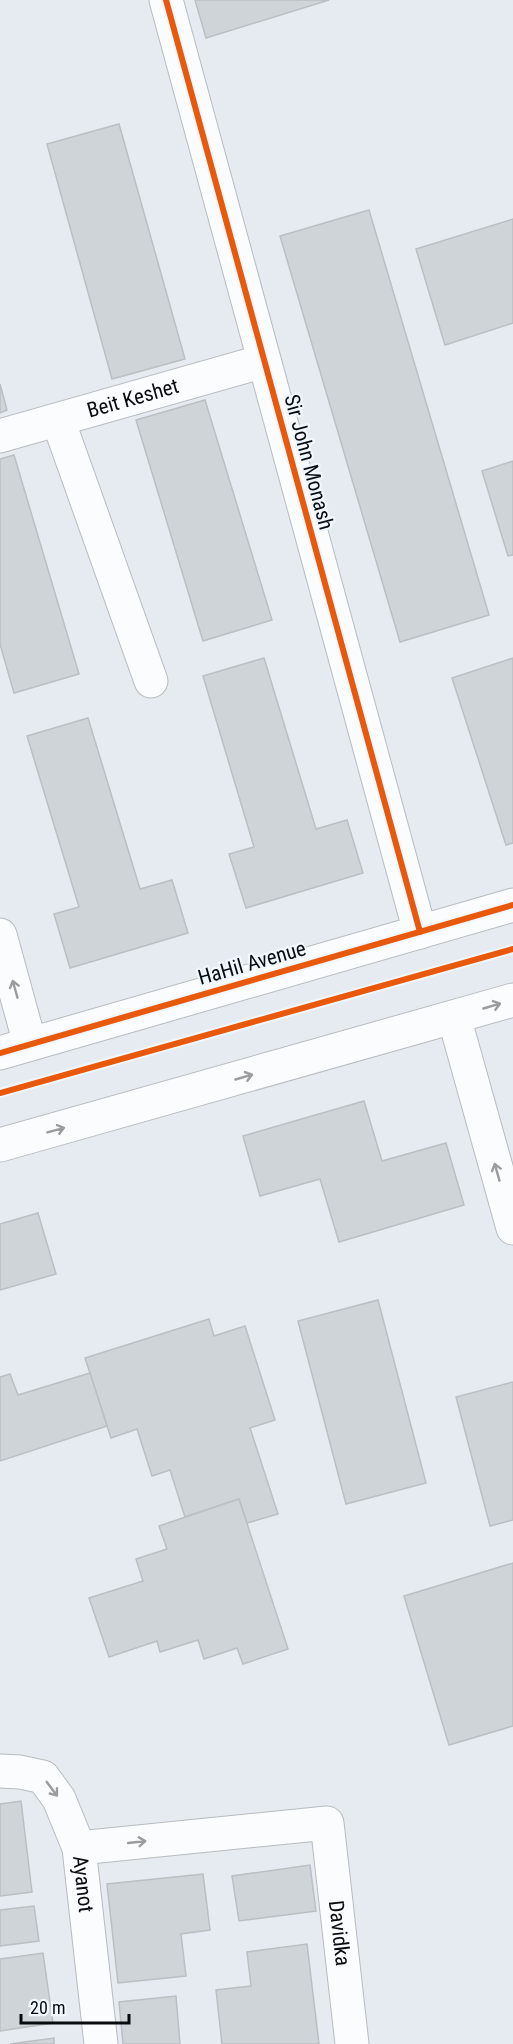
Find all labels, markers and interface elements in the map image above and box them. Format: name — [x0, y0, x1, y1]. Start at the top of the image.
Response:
street label: Beit Keshet — [84, 374, 181, 423]
street label: Sir John Monash — [279, 392, 339, 532]
street label: HaHil Avenue — [195, 936, 309, 990]
one-way arrow — [9, 980, 20, 999]
one-way arrow — [482, 1000, 501, 1011]
one-way arrow — [234, 1071, 253, 1082]
one-way arrow — [47, 1123, 66, 1135]
one-way arrow — [491, 1163, 502, 1182]
one-way arrow — [46, 1780, 58, 1796]
one-way arrow — [127, 1836, 147, 1847]
street label: Ayanot — [68, 1854, 98, 1914]
street label: Davidka — [324, 1899, 355, 1967]
scale bar — [21, 1987, 129, 2025]
text: 20 m — [30, 1997, 65, 2018]

